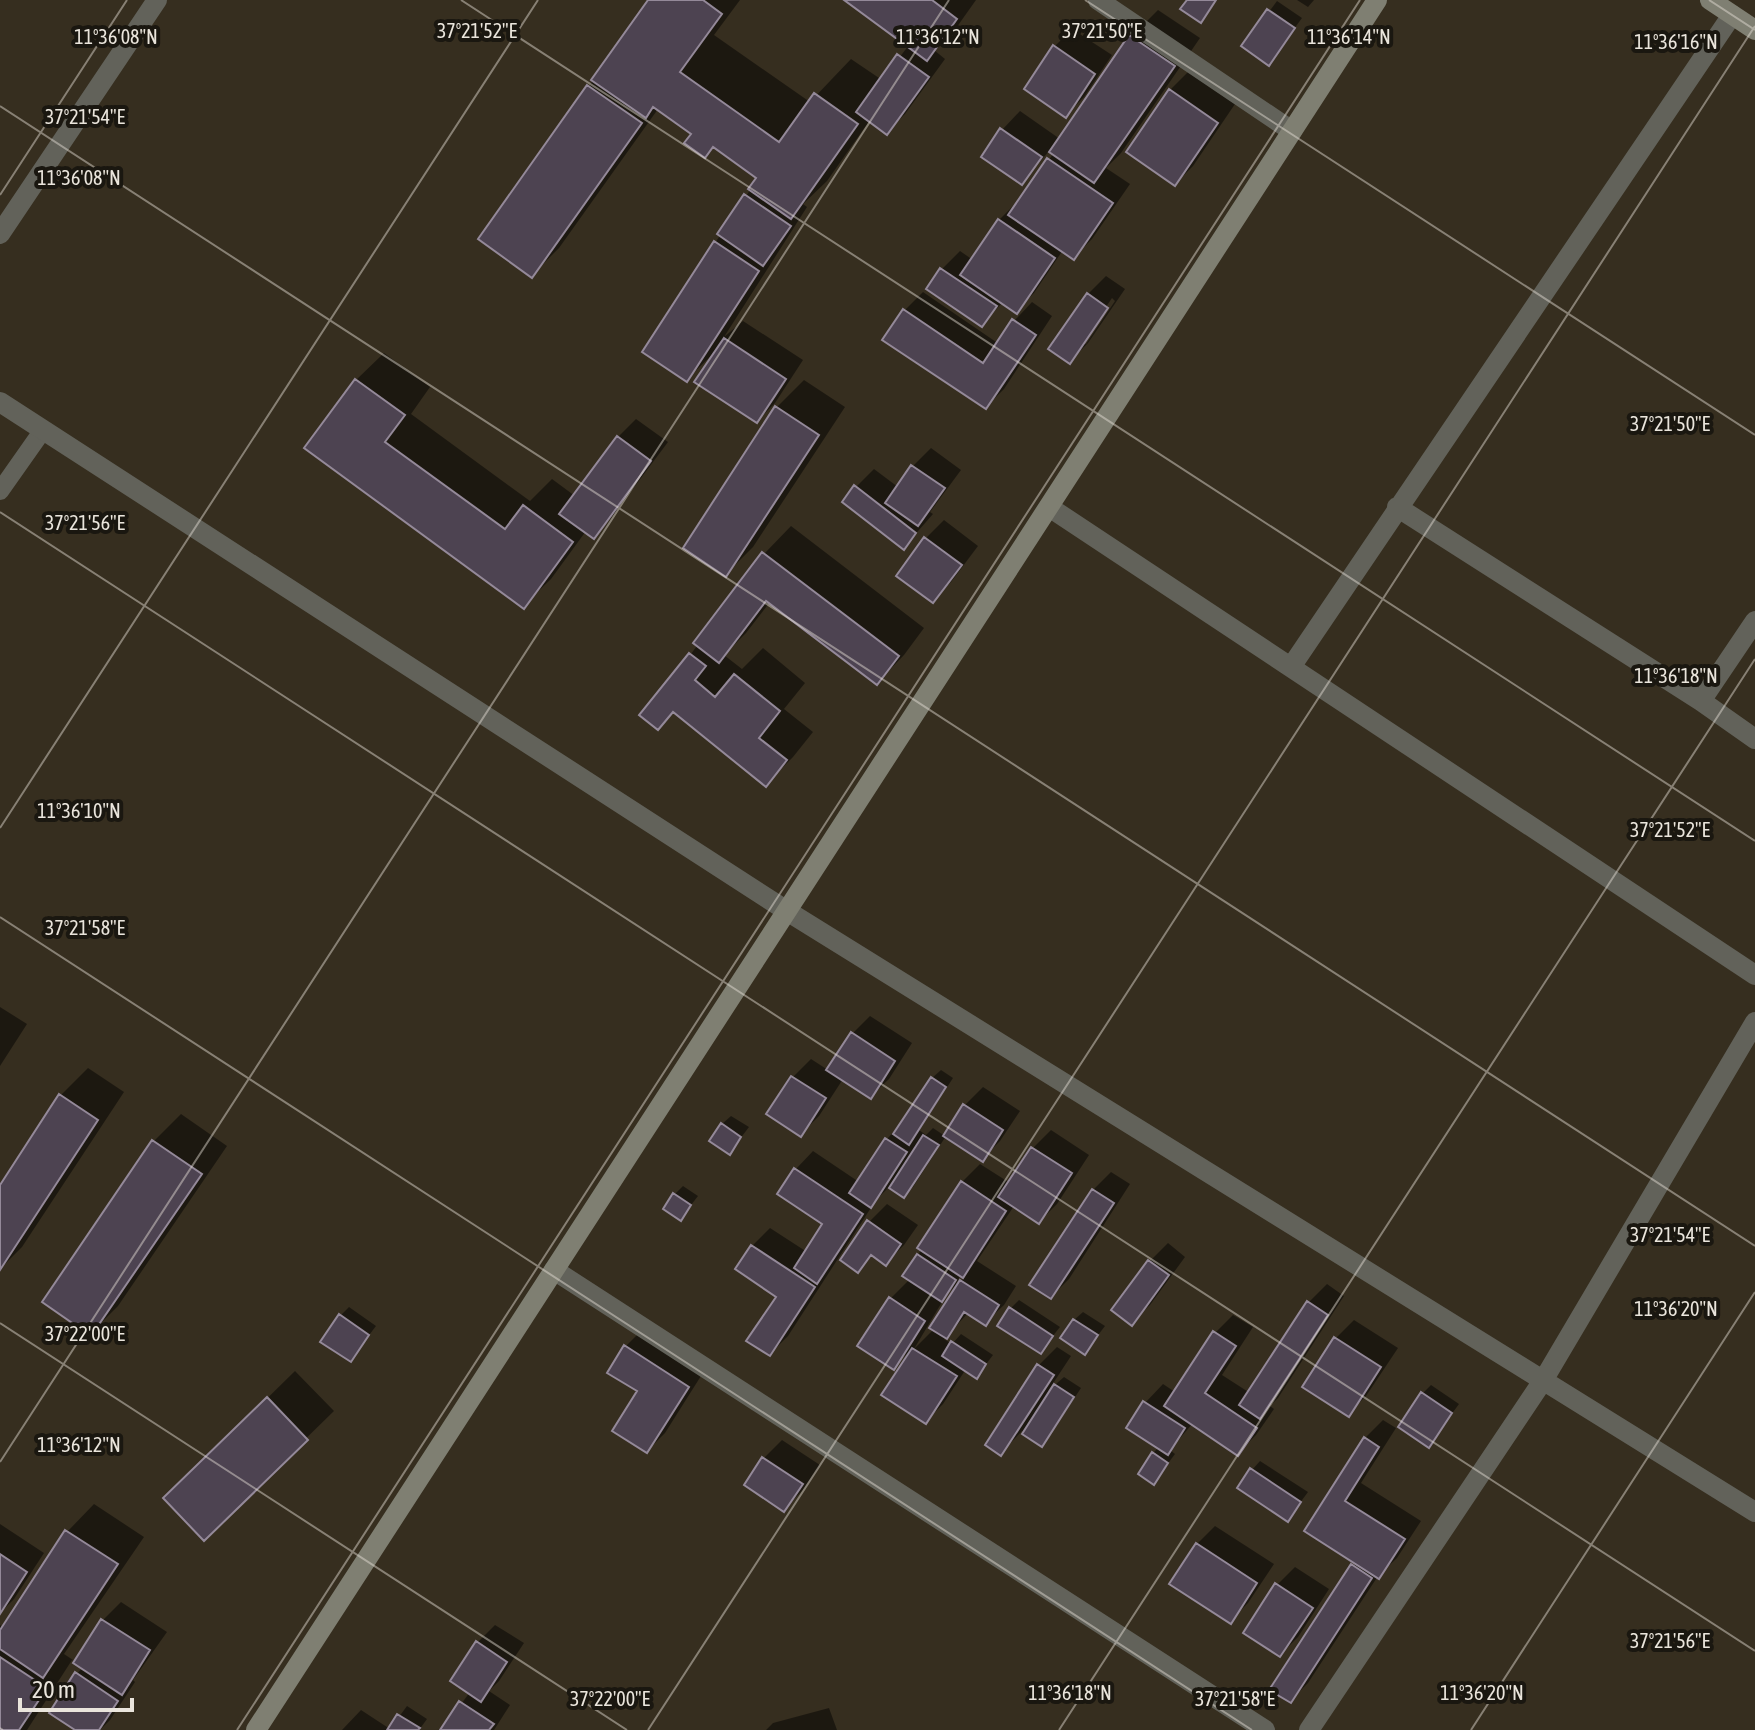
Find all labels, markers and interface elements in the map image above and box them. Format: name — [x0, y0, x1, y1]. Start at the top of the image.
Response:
text: 37°21'52"E — [437, 19, 518, 42]
text: 37°21'50"E — [1062, 19, 1143, 42]
text: 11°36'08"N — [74, 25, 158, 48]
text: 11°36'12"N — [896, 25, 980, 48]
text: 11°36'14"N — [1307, 25, 1391, 48]
text: 11°36'16"N — [1634, 30, 1718, 53]
text: 37°21'54"E — [45, 105, 126, 128]
text: 11°36'08"N — [37, 166, 121, 189]
text: 37°21'50"E — [1630, 412, 1711, 435]
text: 37°21'56"E — [45, 511, 126, 534]
text: 11°36'18"N — [1634, 664, 1718, 687]
text: 11°36'10"N — [37, 799, 121, 822]
text: 37°21'52"E — [1630, 818, 1711, 841]
text: 37°21'58"E — [45, 916, 126, 939]
text: 37°21'54"E — [1630, 1223, 1711, 1246]
text: 11°36'20"N — [1634, 1297, 1718, 1320]
text: 37°22'00"E — [45, 1322, 126, 1345]
text: 11°36'12"N — [37, 1433, 121, 1456]
text: 37°21'56"E — [1630, 1629, 1711, 1652]
scale bar — [20, 1662, 132, 1712]
text: 20 m — [32, 1676, 75, 1703]
text: 11°36'18"N — [1028, 1681, 1112, 1704]
text: 11°36'20"N — [1440, 1681, 1524, 1704]
text: 37°22'00"E — [570, 1687, 651, 1710]
text: 37°21'58"E — [1195, 1687, 1276, 1710]

